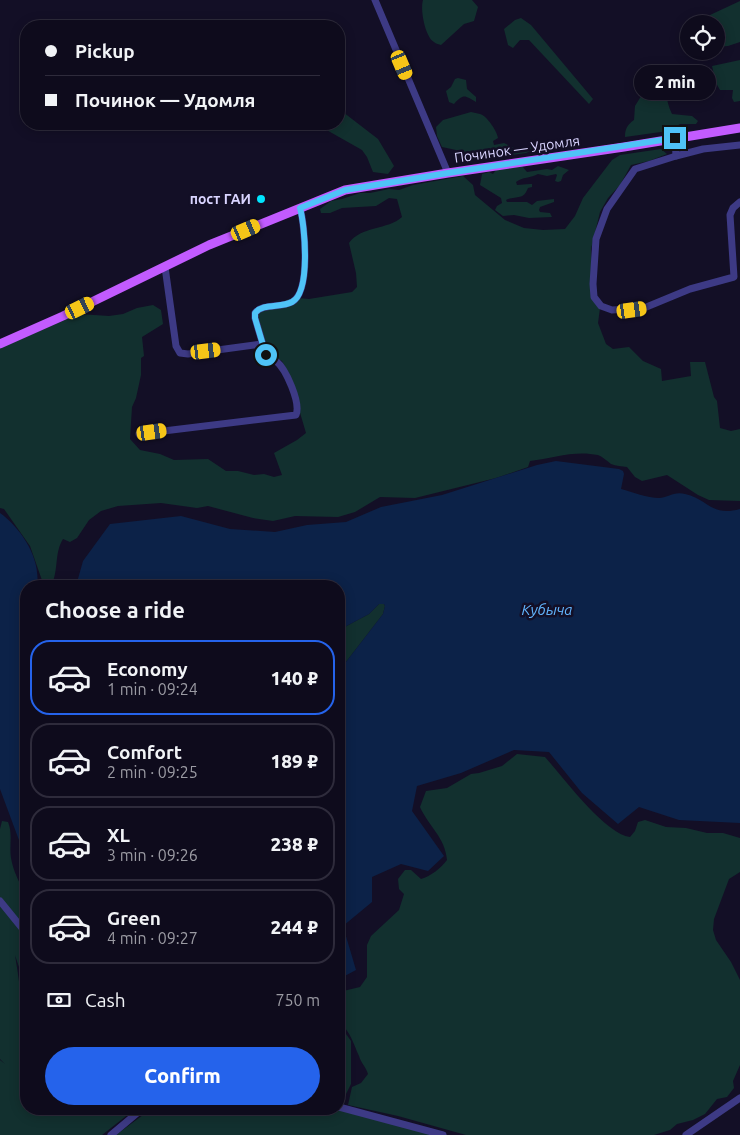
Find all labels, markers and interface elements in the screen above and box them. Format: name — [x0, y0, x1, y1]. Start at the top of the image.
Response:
map controls — [680, 15, 725, 60]
button: locate — [680, 15, 725, 60]
text: Pickup — [75, 40, 135, 62]
car — [389, 48, 414, 82]
callout: 2 min — [634, 66, 716, 100]
text: 2 min — [655, 73, 695, 91]
text: Починок — Удомля — [75, 89, 256, 111]
route end — [664, 127, 686, 149]
street label: Починок — Удомля — [453, 132, 581, 166]
place label: пост ГАИ — [190, 191, 251, 207]
marker: пост ГАИ — [255, 193, 267, 205]
car — [229, 217, 262, 243]
car — [63, 295, 96, 321]
car — [616, 300, 647, 320]
car — [190, 342, 221, 360]
route start — [255, 344, 277, 366]
car — [136, 422, 167, 442]
text: Choose a ride — [45, 597, 185, 622]
water label: Кубыча — [522, 601, 572, 618]
icon: car — [47, 655, 92, 700]
text: Economy — [107, 658, 188, 680]
text: 140 ₽ — [271, 667, 318, 689]
text: 1 min · 09:24 — [107, 680, 198, 698]
icon: car — [47, 738, 92, 783]
text: Comfort — [107, 741, 182, 763]
text: 189 ₽ — [271, 750, 318, 772]
text: 2 min · 09:25 — [107, 763, 198, 781]
icon: car — [47, 821, 92, 866]
text: XL — [107, 824, 130, 846]
text: 238 ₽ — [271, 833, 318, 855]
text: 3 min · 09:26 — [107, 846, 198, 864]
icon: car — [47, 904, 92, 949]
text: Green — [107, 907, 161, 929]
text: 244 ₽ — [271, 916, 318, 938]
text: 4 min · 09:27 — [107, 929, 198, 947]
icon: cash — [45, 986, 73, 1014]
text: Cash — [85, 989, 126, 1011]
text: 750 m — [275, 991, 320, 1009]
button: Confirm — [45, 1047, 320, 1105]

